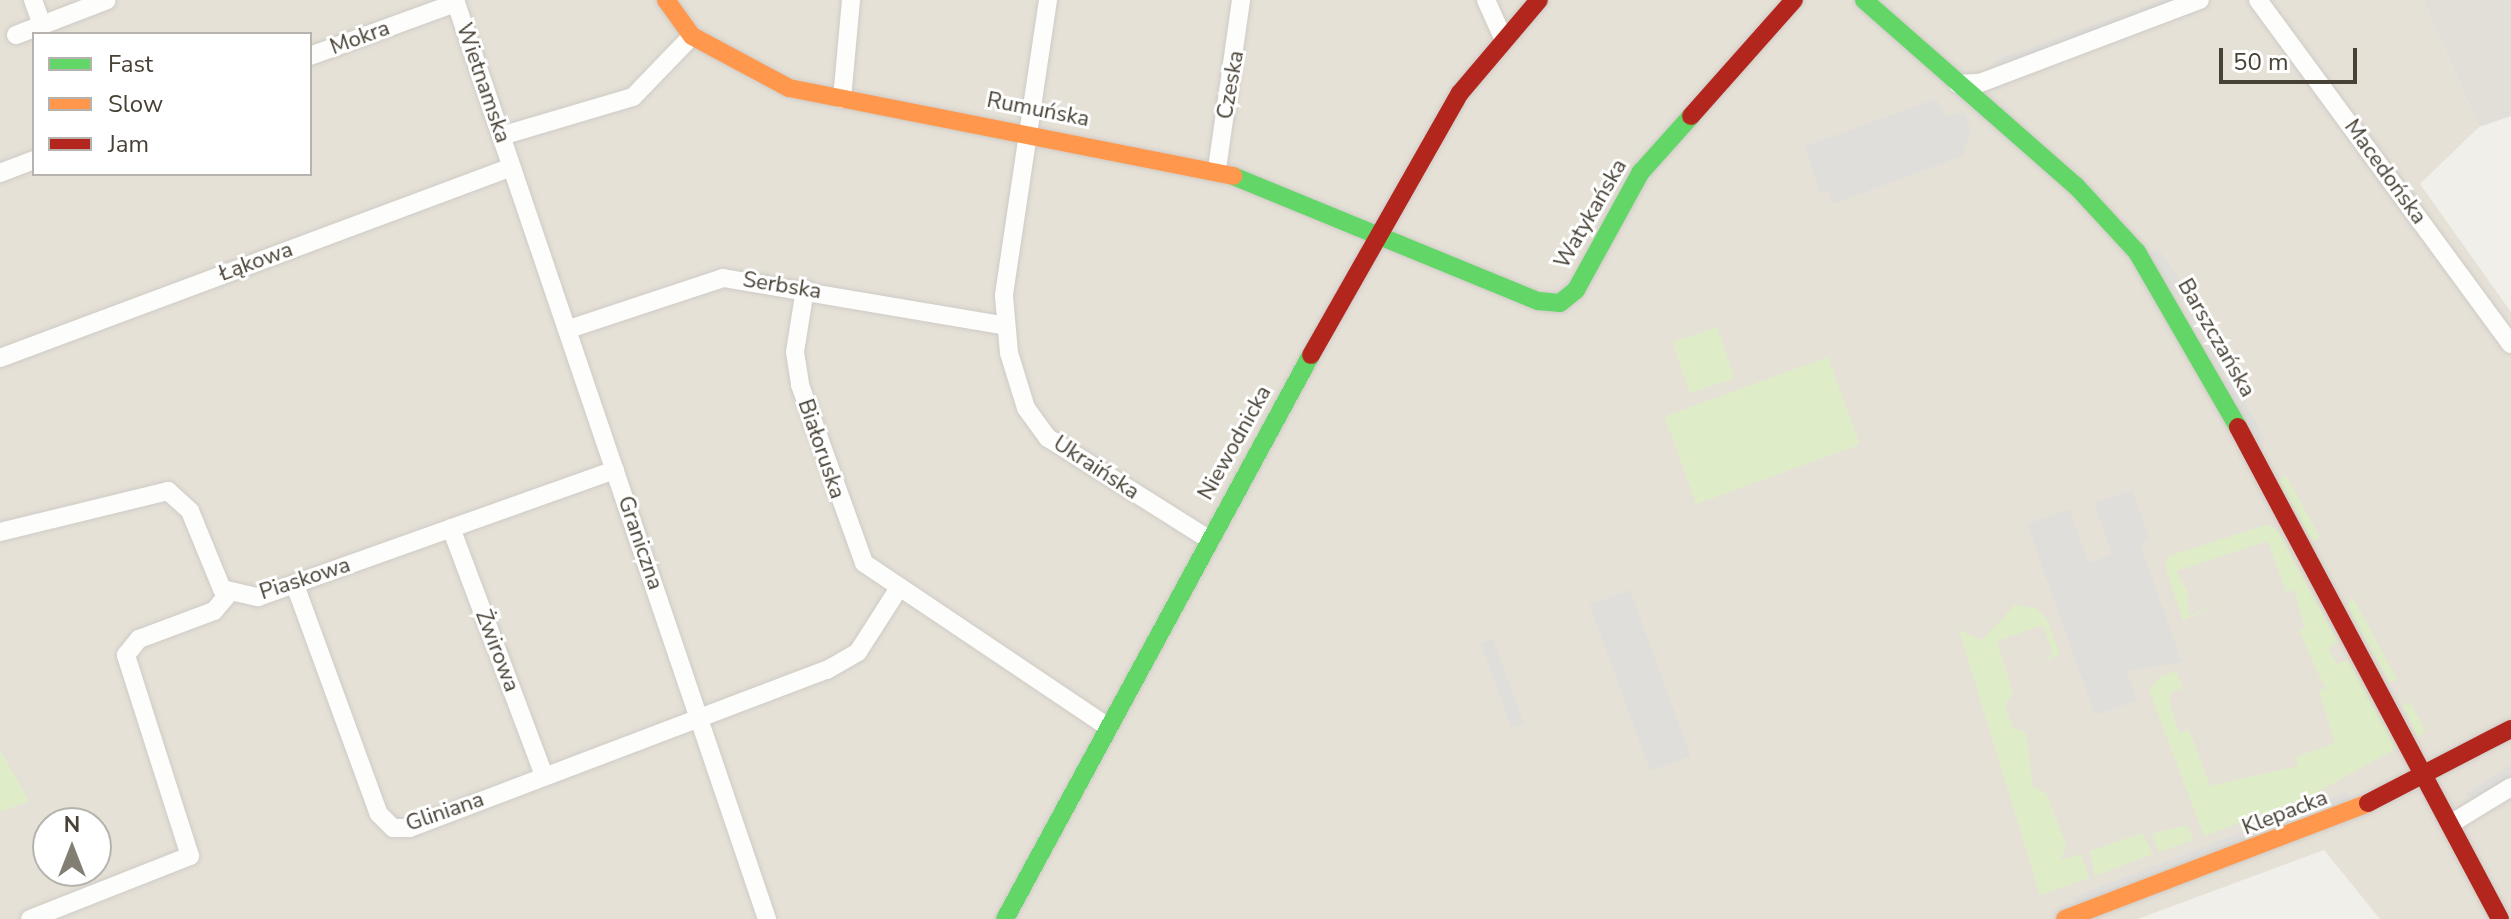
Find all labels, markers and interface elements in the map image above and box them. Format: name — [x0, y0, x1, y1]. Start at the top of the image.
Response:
street label: Mokra — [327, 15, 393, 61]
street label: Wietnamska — [450, 20, 516, 146]
legend — [32, 32, 312, 176]
scale bar — [2223, 32, 2361, 82]
text: 50 m — [2233, 46, 2289, 78]
text: Fast — [108, 48, 153, 80]
street label: Czeska — [1212, 49, 1250, 121]
street label: Rumuńska — [985, 87, 1091, 133]
text: Slow — [108, 88, 163, 120]
street label: Macedońska — [2338, 115, 2432, 229]
text: Jam — [108, 128, 149, 160]
street label: Watykańska — [1549, 155, 1633, 273]
street label: Łąkowa — [216, 237, 296, 287]
street label: Serbska — [741, 267, 823, 305]
street label: Barszczańska — [2171, 274, 2261, 402]
street label: Niewodnicka — [1193, 381, 1277, 505]
street label: Białoruska — [792, 396, 850, 502]
street label: Ukraińska — [1048, 430, 1144, 506]
street label: Graniczna — [612, 493, 668, 593]
street label: Piaskowa — [256, 552, 354, 606]
street label: Żwirowa — [469, 606, 525, 696]
street label: Klepacka — [2239, 785, 2331, 841]
street label: Gliniana — [402, 786, 488, 838]
north arrow — [32, 807, 112, 887]
text: N — [64, 810, 80, 840]

